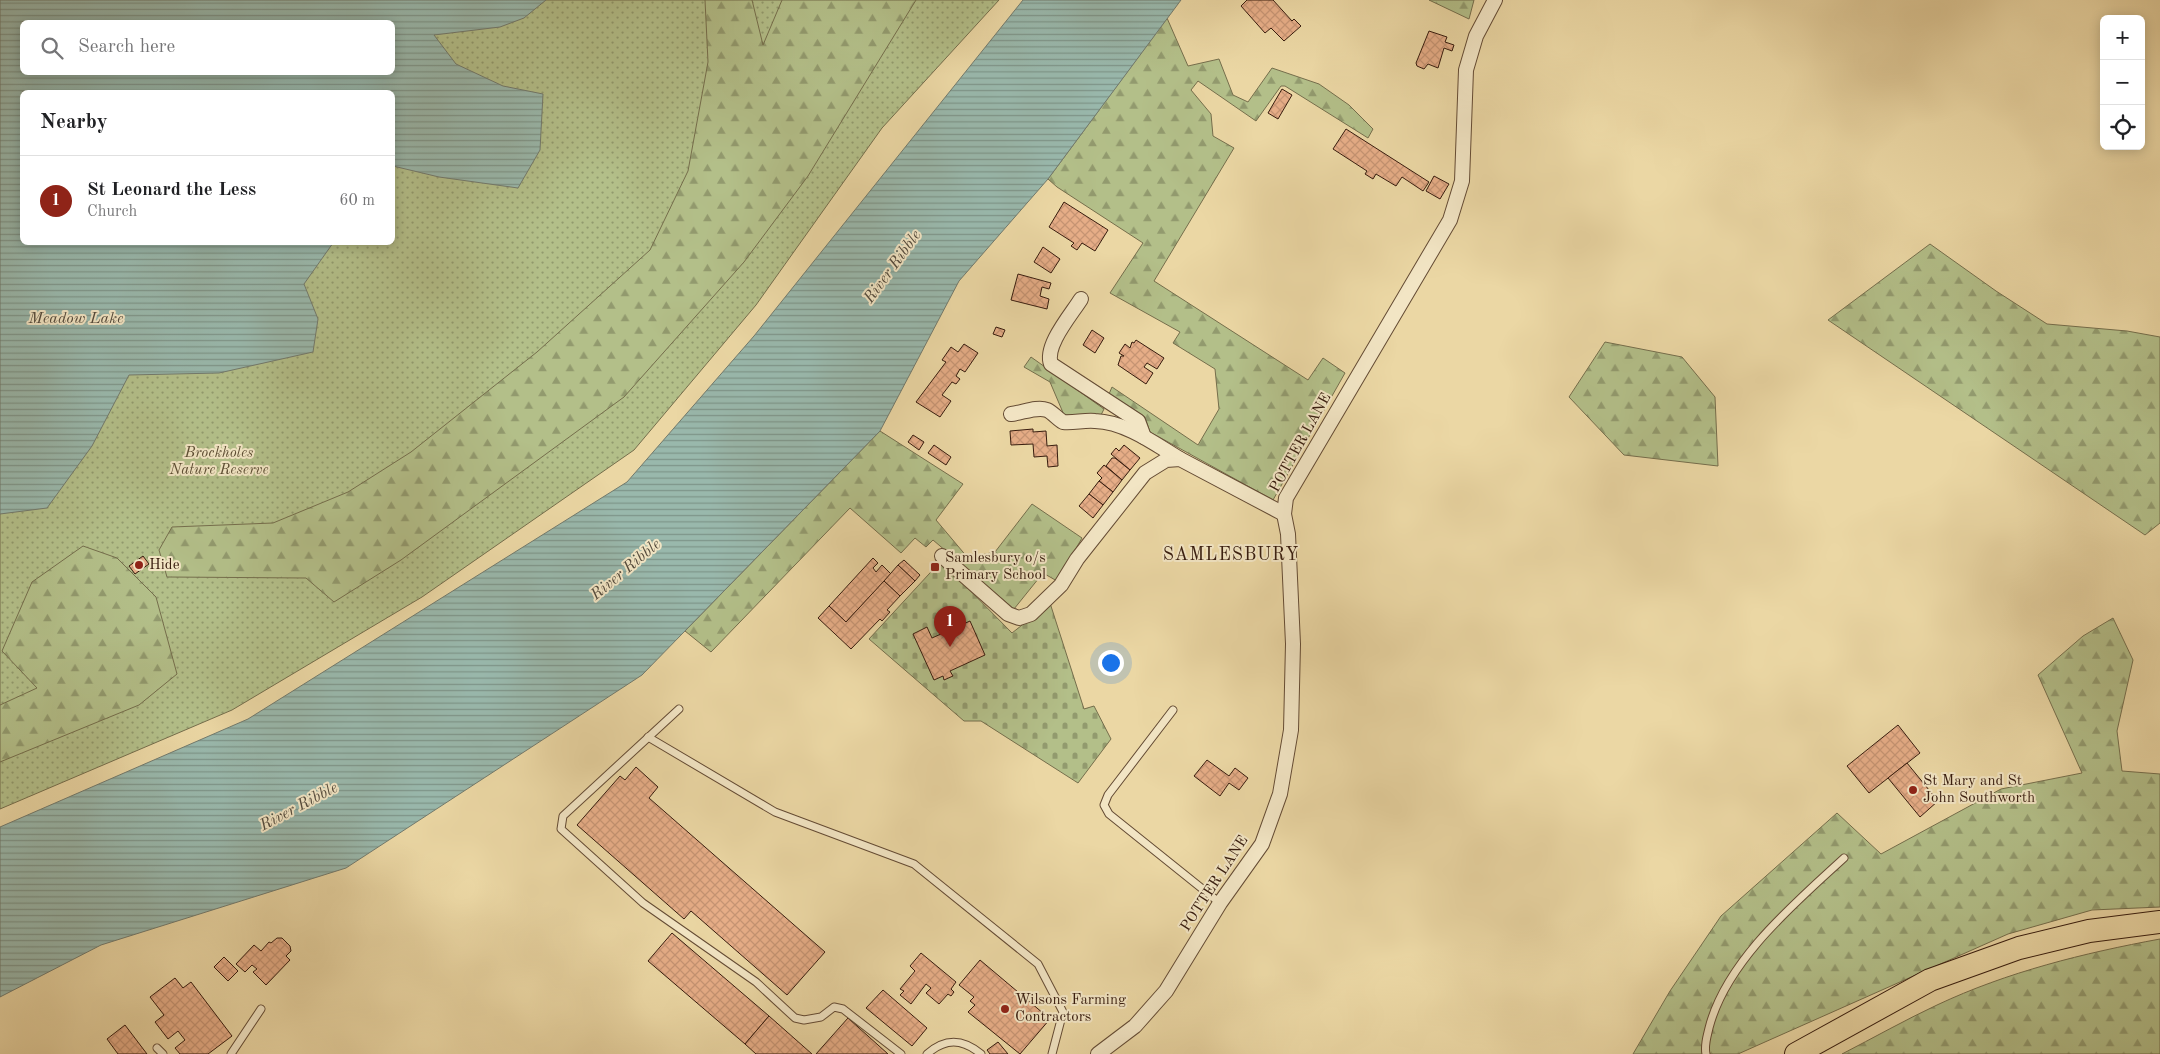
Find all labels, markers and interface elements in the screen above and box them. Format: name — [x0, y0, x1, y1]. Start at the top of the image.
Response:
map controls — [2100, 15, 2145, 150]
button: + — [2100, 15, 2145, 60]
search box — [20, 20, 395, 75]
icon: search — [38, 34, 66, 62]
text: Search here — [78, 38, 175, 57]
button: − — [2100, 60, 2145, 105]
button: locate — [2100, 105, 2145, 150]
text: Nearby — [40, 112, 108, 133]
text: St Leonard the Less — [87, 181, 256, 200]
text: 1 — [51, 193, 61, 209]
text: 60 m — [339, 193, 375, 209]
text: Church — [87, 204, 137, 220]
water label: River Ribble — [861, 227, 925, 307]
water label: Meadow Lake — [27, 311, 124, 327]
street label: POTTER LANE — [1268, 391, 1334, 495]
park label: Brockholes Nature Reserve — [168, 446, 269, 478]
water label: River Ribble — [587, 536, 664, 604]
district label: SAMLESBURY — [1163, 546, 1299, 564]
place label: Samlesbury o/s Primary School — [945, 551, 1046, 583]
place label: Hide — [149, 558, 180, 573]
marker: Hide — [133, 559, 145, 571]
marker: Samlesbury o/s Primary School — [929, 561, 941, 573]
pin: 1 — [934, 606, 966, 647]
your location — [1098, 650, 1124, 676]
place label: St Mary and St John Southworth — [1923, 774, 2035, 806]
water label: River Ribble — [256, 780, 341, 835]
marker: St Mary and St John Southworth — [1907, 784, 1919, 796]
street label: POTTER LANE — [1179, 833, 1251, 935]
place label: Wilsons Farming Contractors — [1015, 993, 1126, 1025]
marker: Wilsons Farming Contractors — [999, 1003, 1011, 1015]

